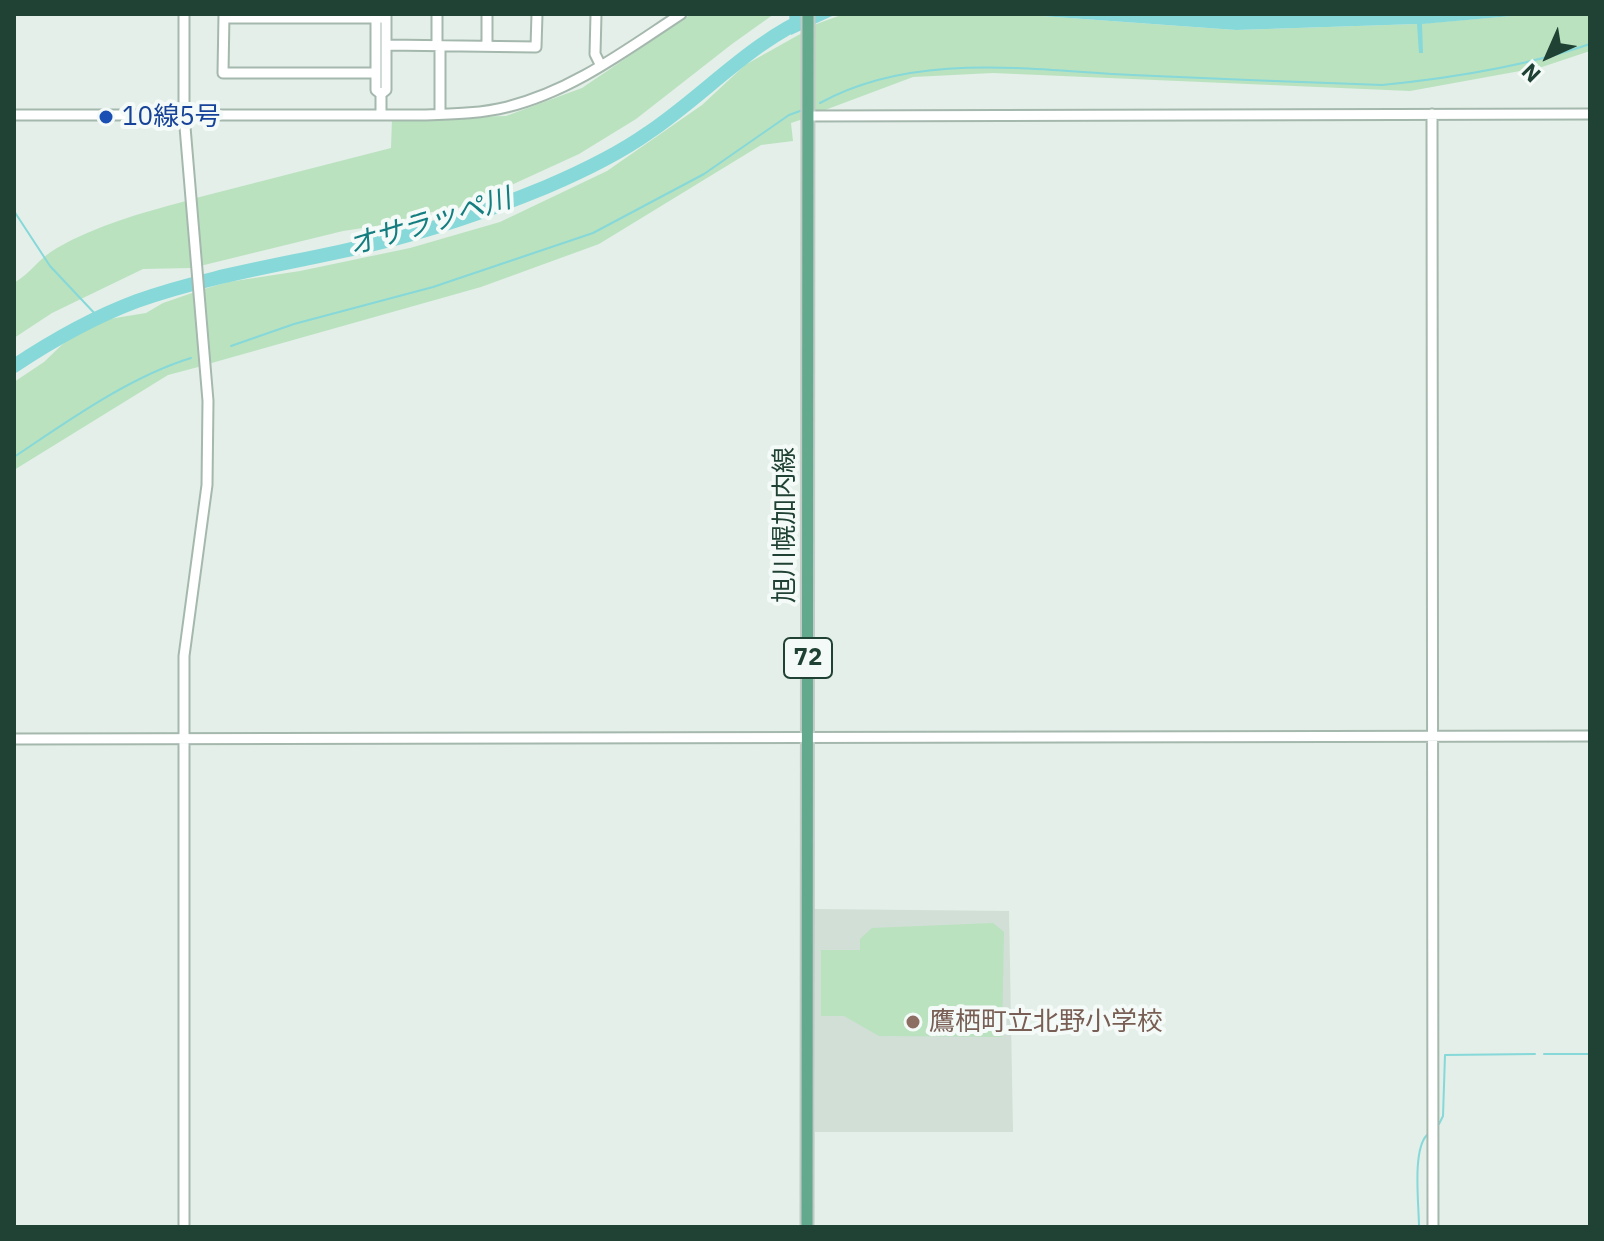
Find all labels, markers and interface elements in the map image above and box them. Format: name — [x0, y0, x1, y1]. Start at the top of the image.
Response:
north arrow — [1508, 16, 1588, 96]
text: N — [1515, 57, 1547, 89]
place label: 10線5号 — [122, 101, 221, 133]
marker: 10線5号 — [97, 108, 115, 126]
water label: オサラッペ川 — [345, 182, 515, 264]
street label: 旭川幌加内線 — [769, 447, 801, 603]
road number: 72 — [784, 638, 832, 678]
place label: 鷹栖町立北野小学校 — [929, 1006, 1163, 1038]
marker: 鷹栖町立北野小学校 — [904, 1013, 922, 1031]

